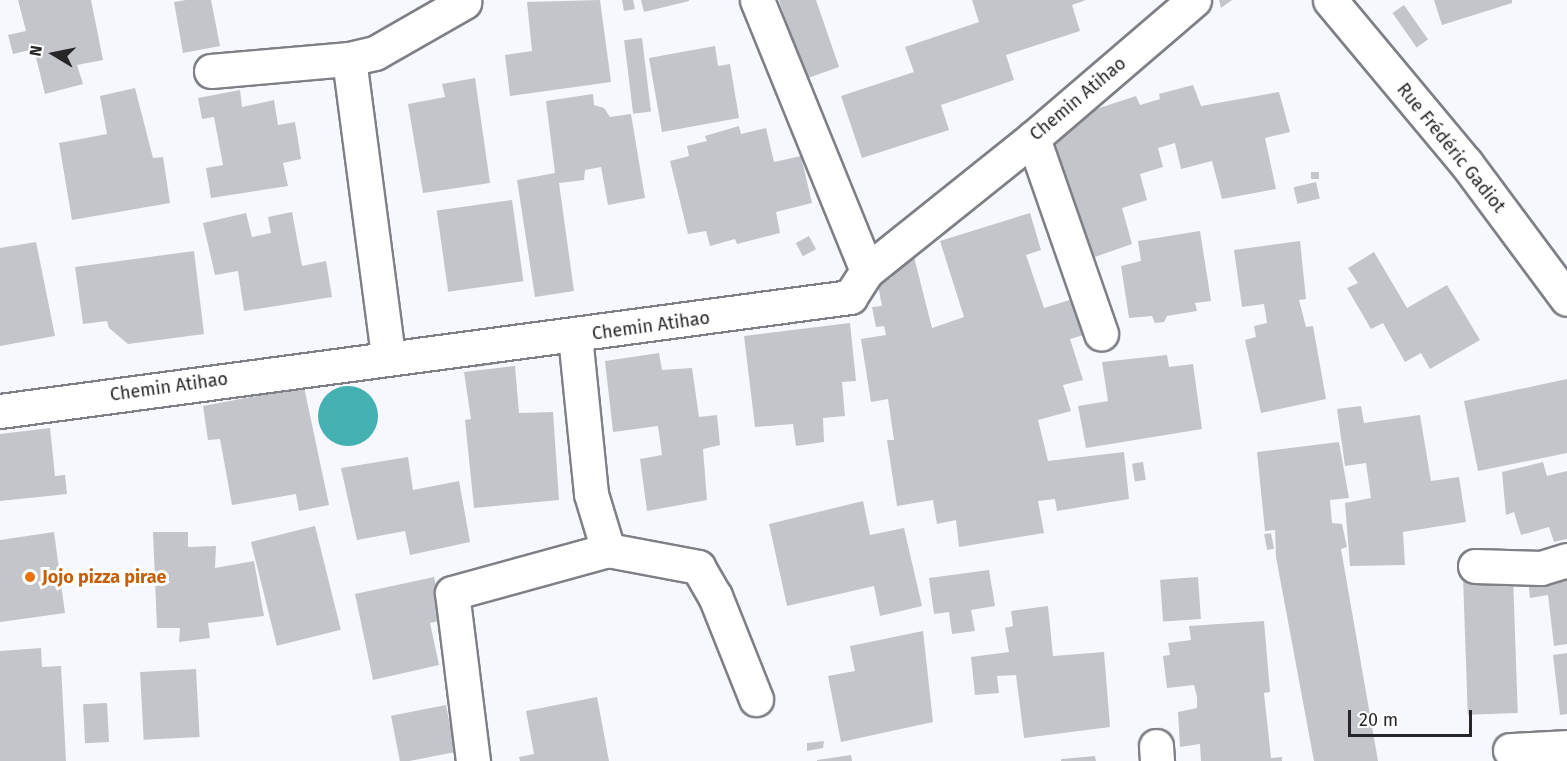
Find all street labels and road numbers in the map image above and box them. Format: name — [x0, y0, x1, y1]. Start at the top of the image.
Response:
street label: Chemin Atihao — [1026, 53, 1130, 145]
street label: Rue Frédéric Gadiot — [1392, 79, 1510, 217]
street label: Chemin Atihao — [591, 307, 711, 345]
street label: Chemin Atihao — [109, 368, 229, 406]

